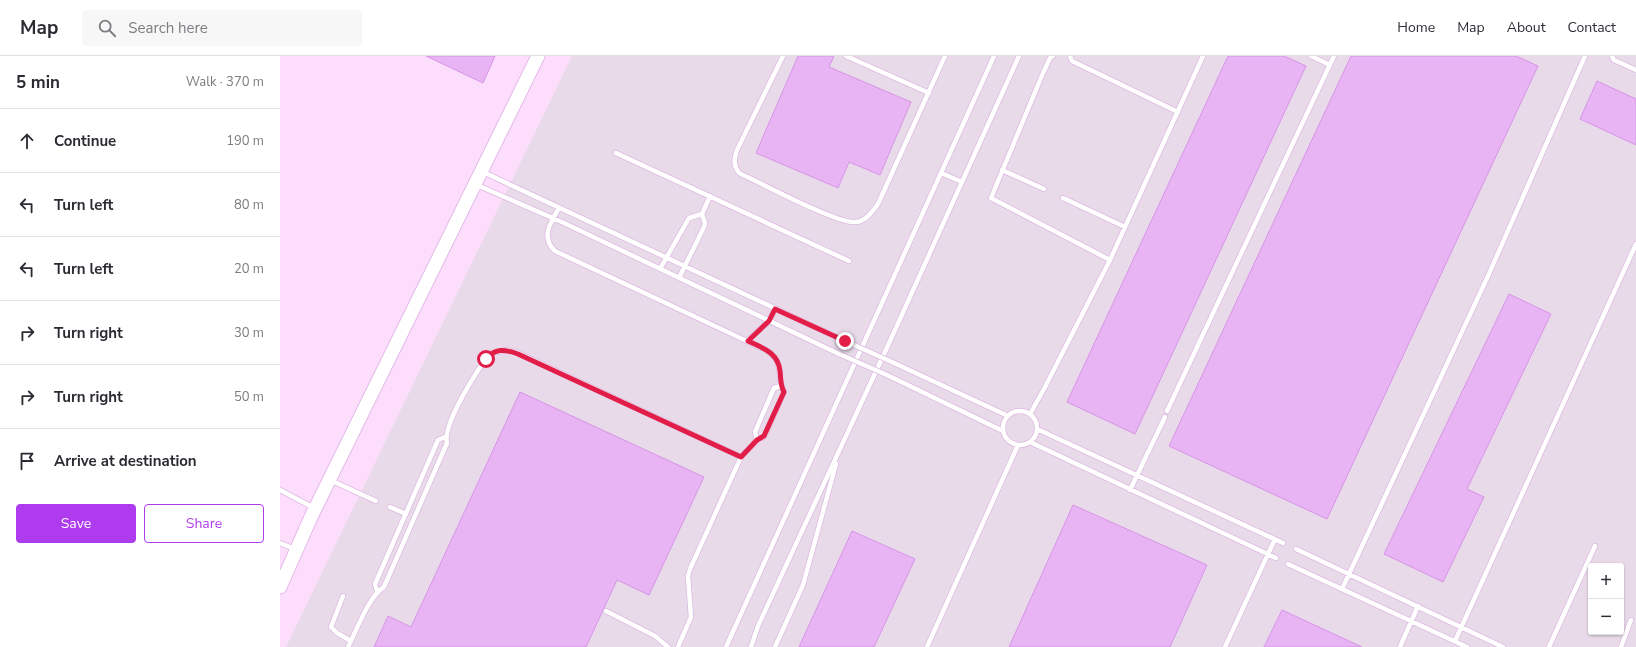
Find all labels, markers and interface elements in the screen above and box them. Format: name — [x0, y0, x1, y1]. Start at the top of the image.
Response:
search box — [82, 10, 362, 46]
text: Map — [20, 15, 58, 41]
icon: search — [96, 17, 118, 39]
text: Search here — [128, 18, 208, 38]
text: Home — [1397, 18, 1435, 37]
text: Map — [1457, 18, 1485, 37]
text: About — [1507, 18, 1546, 37]
text: Contact — [1568, 18, 1616, 37]
text: 5 min — [16, 71, 60, 94]
text: Walk · 370 m — [186, 73, 264, 91]
icon: ahead — [16, 130, 38, 152]
text: Continue — [54, 131, 116, 151]
text: 190 m — [226, 132, 264, 150]
icon: left — [16, 194, 38, 216]
text: Turn left — [54, 195, 113, 215]
text: 80 m — [234, 196, 264, 214]
icon: left — [16, 258, 38, 280]
text: Turn left — [54, 259, 113, 279]
text: 20 m — [234, 260, 264, 278]
icon: right — [16, 322, 38, 344]
text: Turn right — [54, 323, 123, 343]
text: 30 m — [234, 324, 264, 342]
route end — [836, 332, 854, 350]
route start — [477, 350, 495, 368]
icon: right — [16, 386, 38, 408]
text: Turn right — [54, 387, 123, 407]
text: 50 m — [234, 388, 264, 406]
icon: arrive — [16, 450, 38, 472]
text: Arrive at destination — [54, 451, 197, 471]
button: Save — [16, 504, 136, 543]
button: Share — [144, 504, 264, 543]
map controls — [1588, 563, 1624, 635]
button: + — [1588, 563, 1624, 599]
button: − — [1588, 599, 1624, 635]

